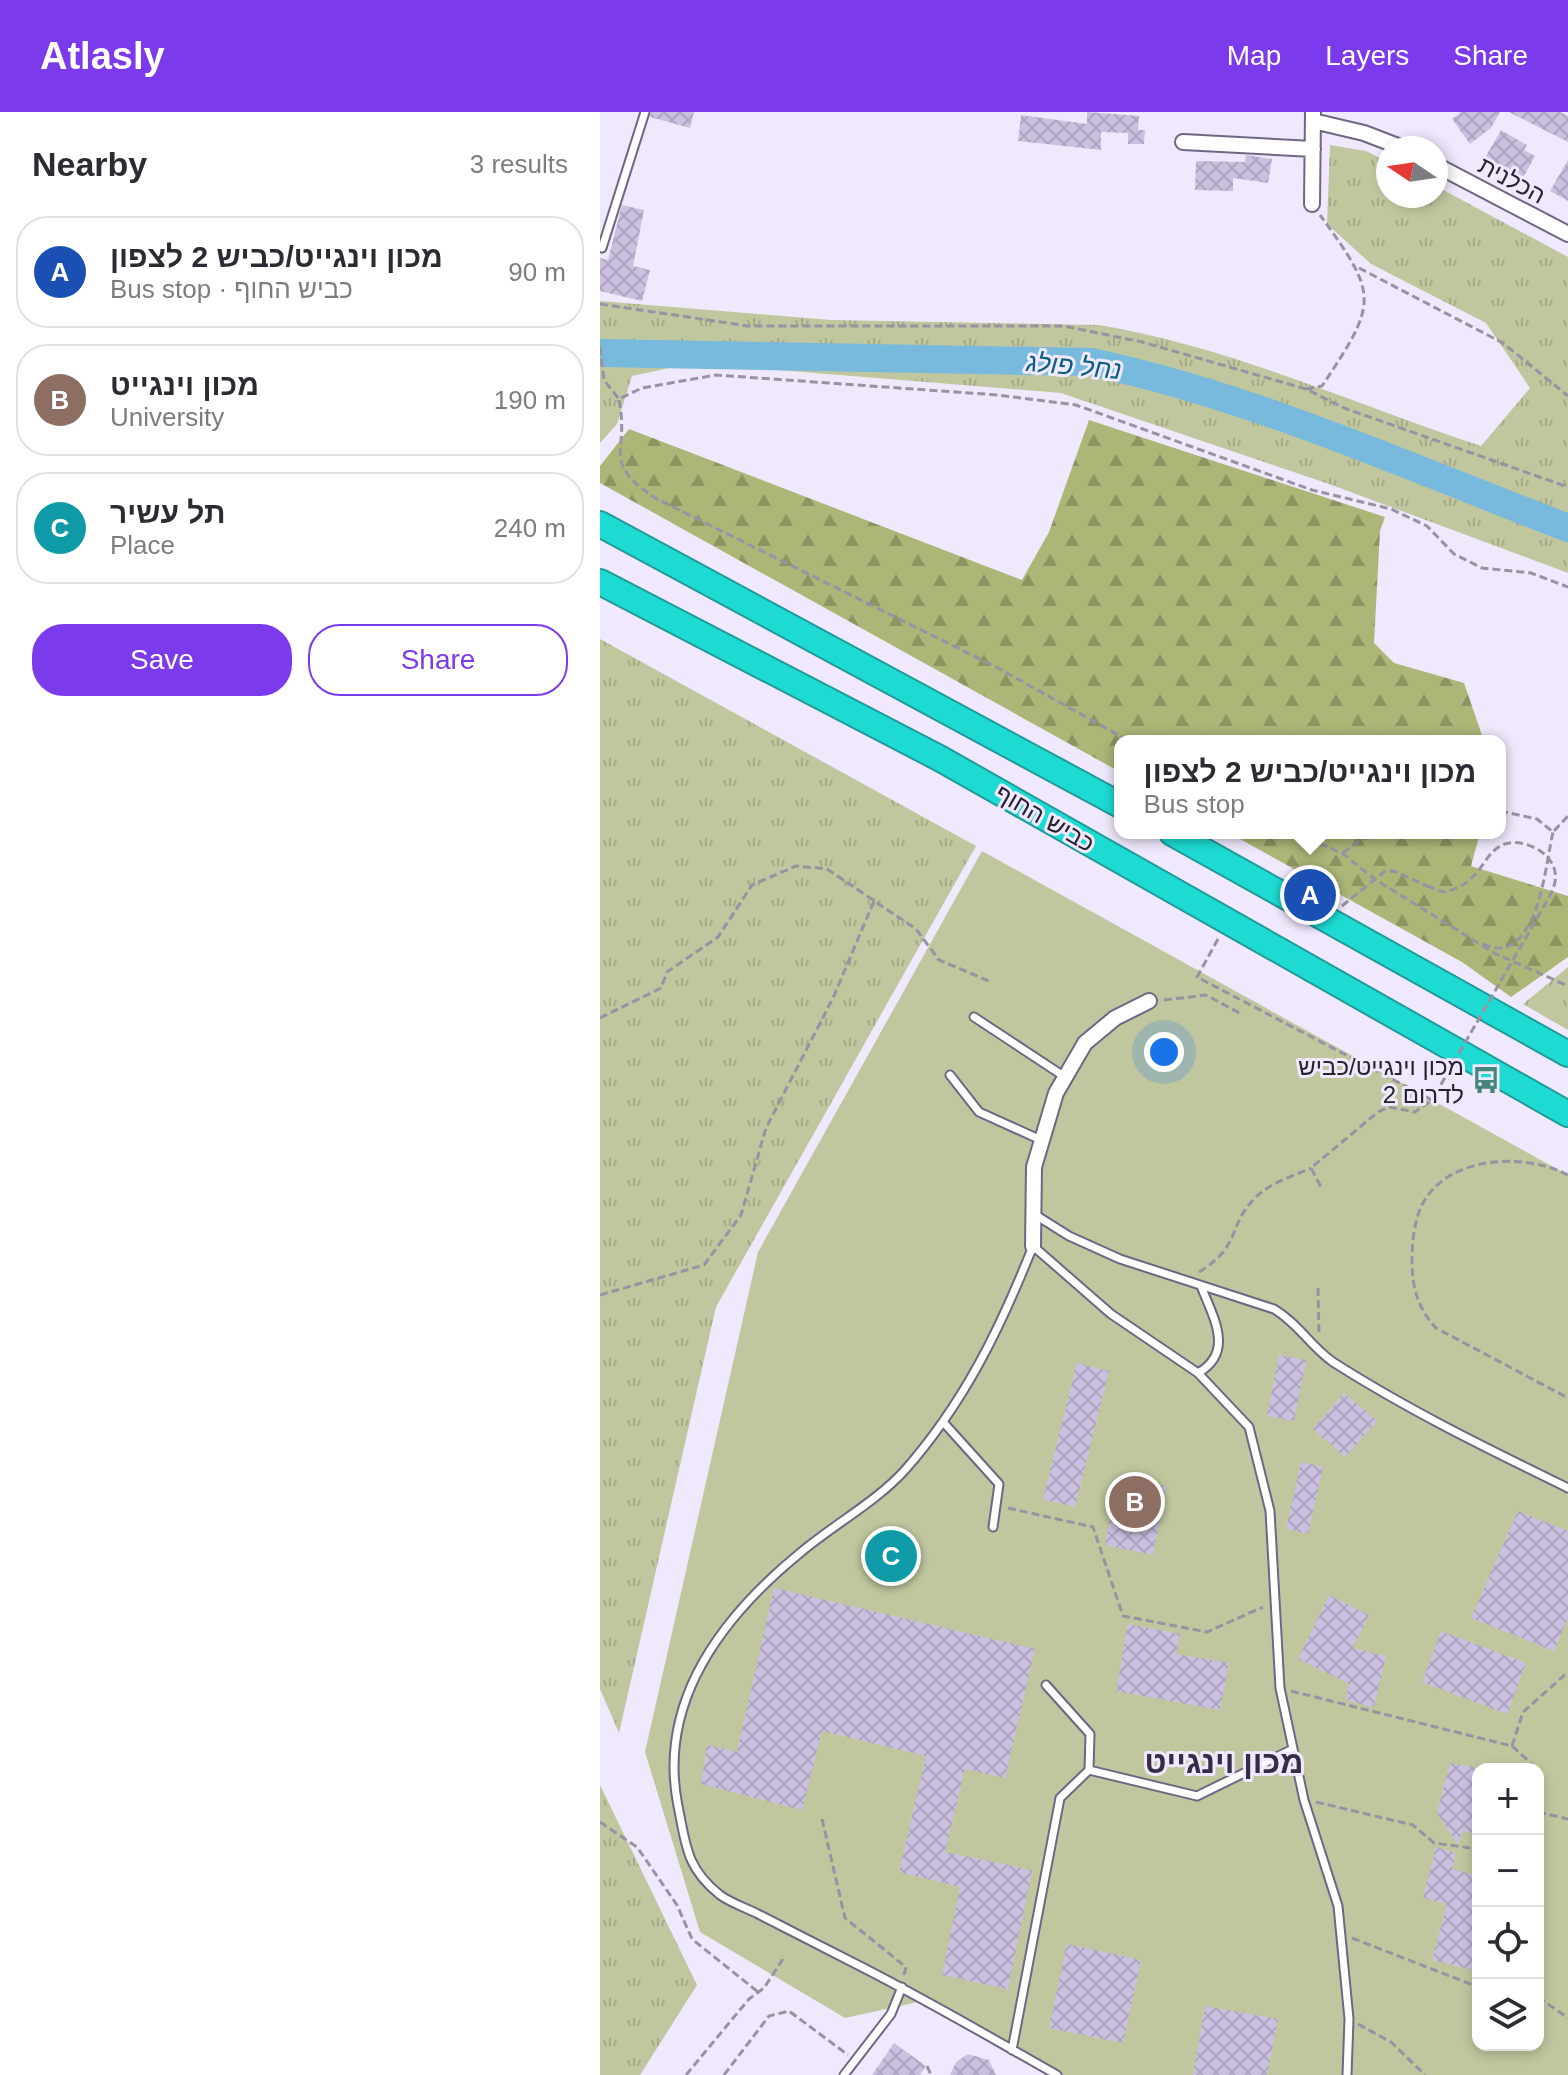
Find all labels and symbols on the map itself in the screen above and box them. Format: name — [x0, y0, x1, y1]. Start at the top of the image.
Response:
north arrow — [1376, 136, 1448, 208]
street label: הכלנית — [1474, 151, 1550, 209]
water label: נחל פולג — [1024, 347, 1123, 385]
street label: כביש החוף — [991, 779, 1099, 857]
pin: A — [1284, 865, 1336, 925]
your location — [1144, 1032, 1184, 1072]
place label: מכון וינגייט/כביש 2 לדרום — [1298, 1053, 1464, 1108]
bus stop icon: מכון וינגייט/כביש 2 לדרום — [1471, 1065, 1501, 1095]
pin: B — [1109, 1472, 1161, 1532]
pin: C — [865, 1526, 917, 1586]
district label: מכון וינגייט — [1145, 1744, 1303, 1780]

